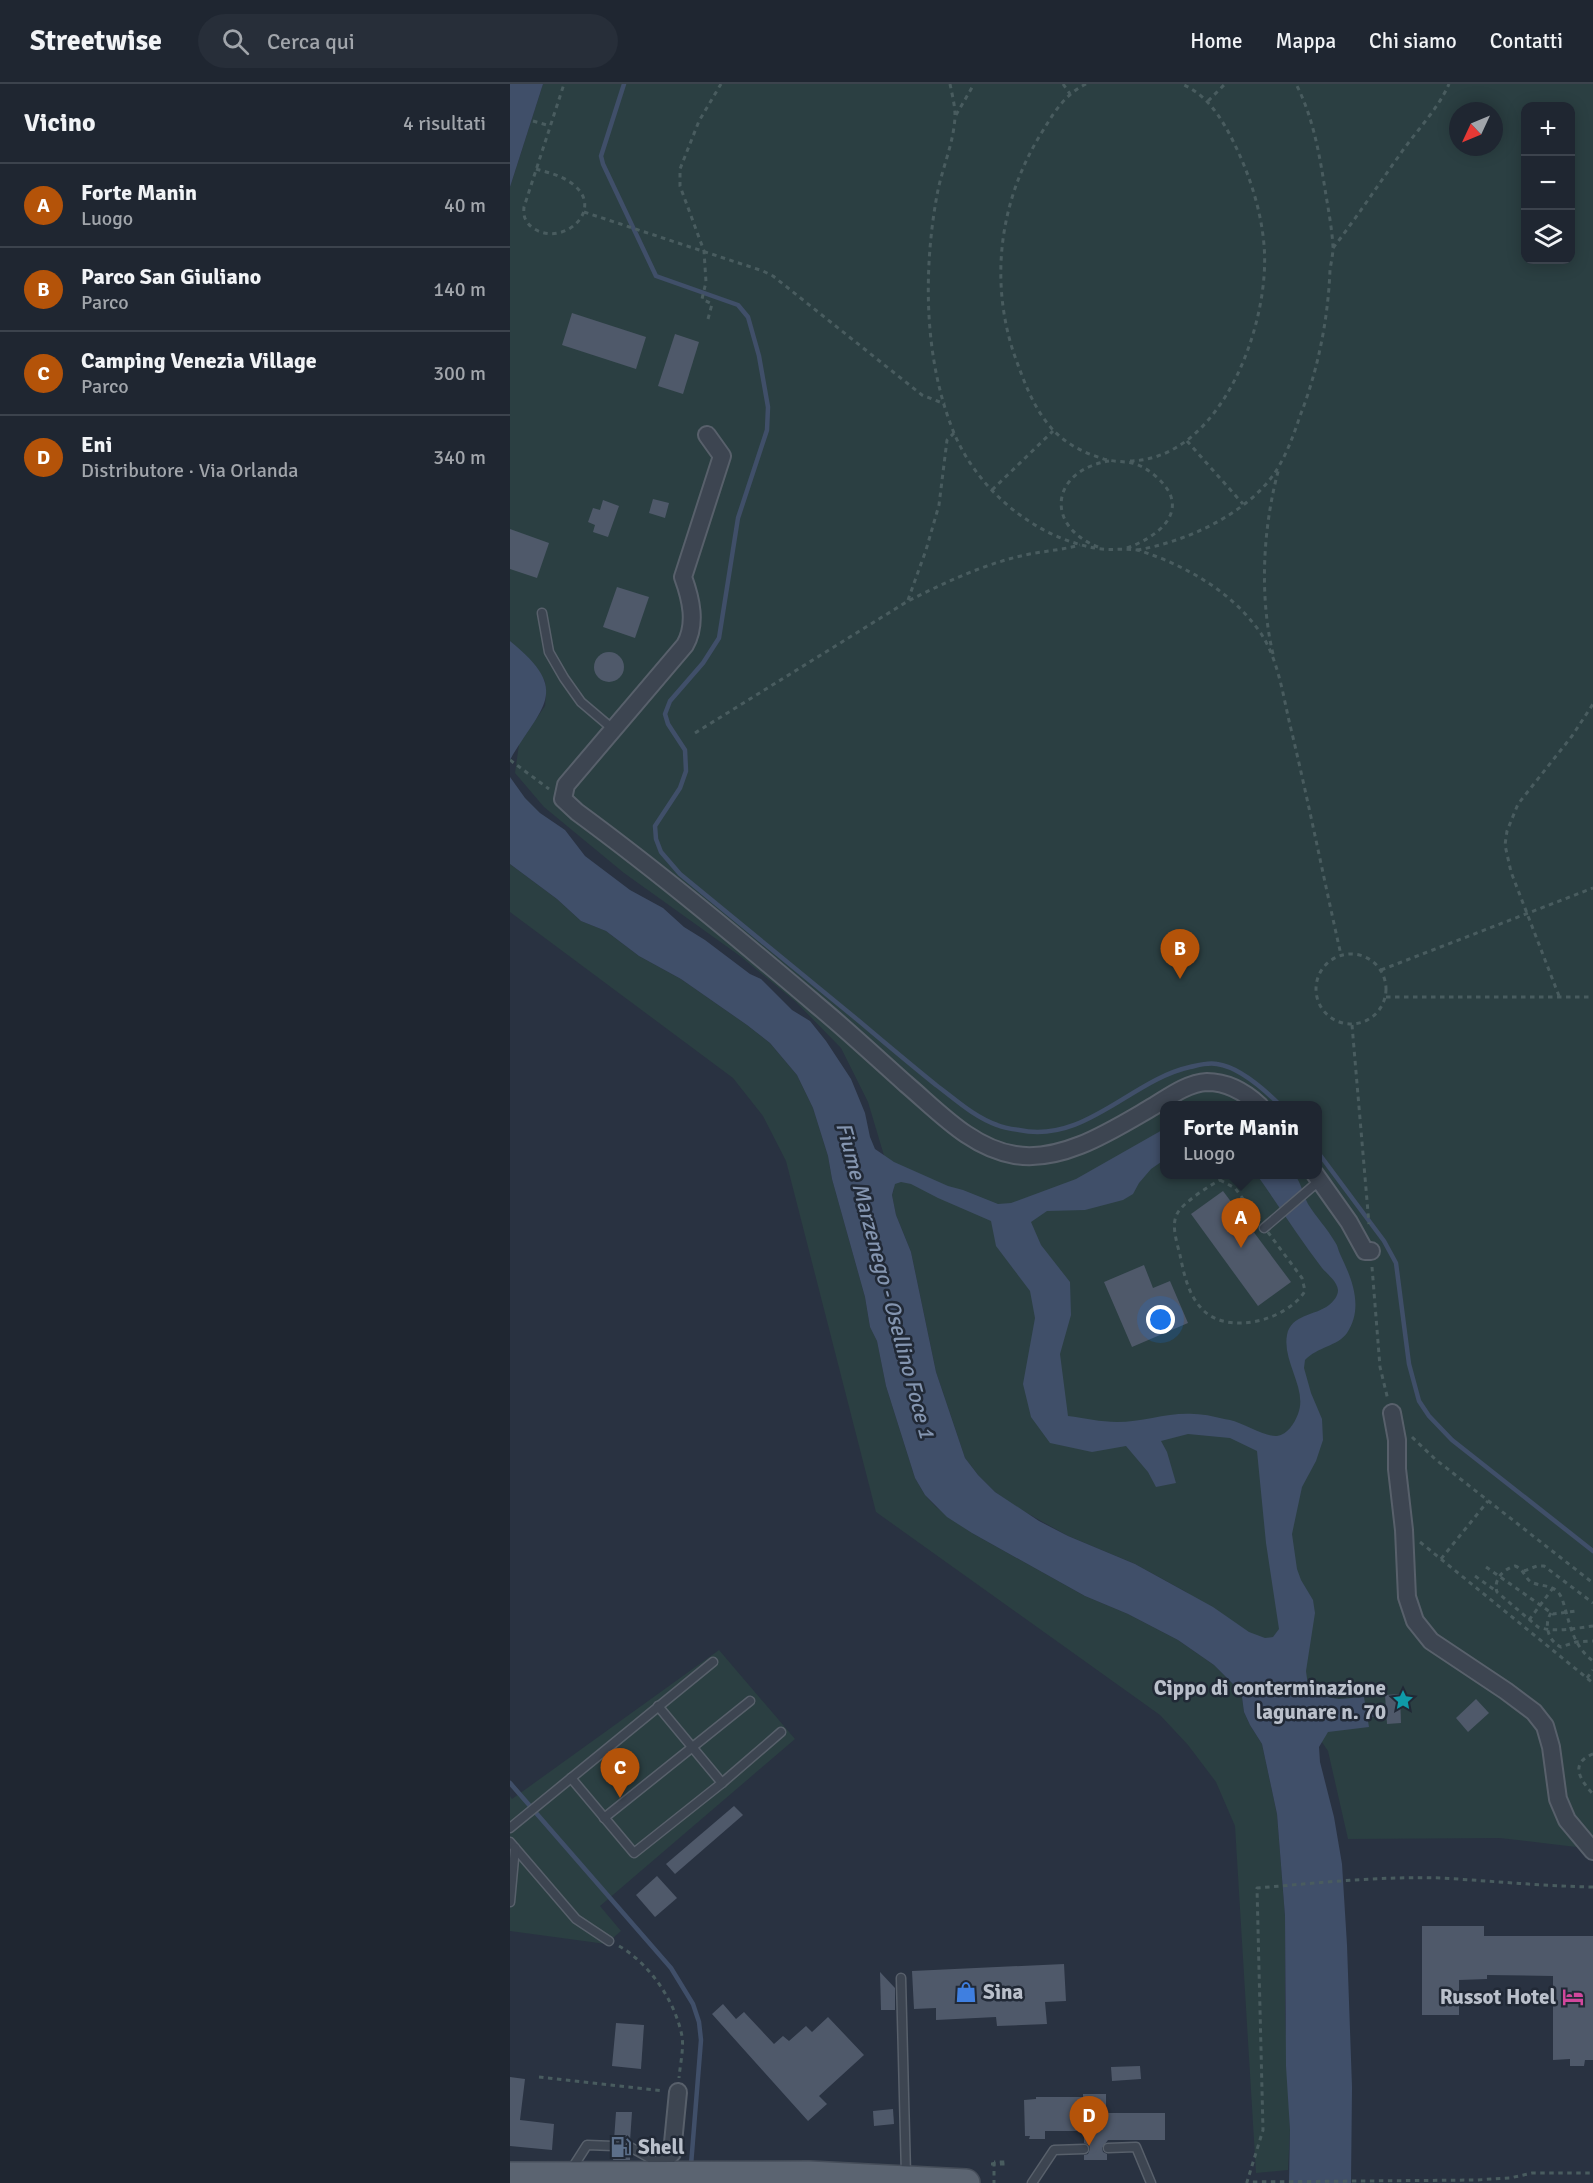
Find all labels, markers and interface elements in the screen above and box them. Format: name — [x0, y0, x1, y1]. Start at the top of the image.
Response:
search box — [198, 14, 618, 68]
text: Streetwise — [30, 24, 162, 58]
icon: search — [219, 25, 252, 58]
text: Cerca qui — [267, 28, 355, 55]
text: Home — [1190, 28, 1243, 54]
text: Mappa — [1276, 28, 1336, 54]
text: Chi siamo — [1369, 28, 1457, 54]
text: Contatti — [1490, 28, 1563, 54]
north arrow — [1449, 102, 1503, 156]
map controls — [1521, 102, 1575, 264]
button: + — [1521, 102, 1575, 156]
text: Vicino — [24, 107, 96, 139]
text: 4 risultati — [403, 111, 486, 136]
button: − — [1521, 156, 1575, 210]
text: Forte Manin — [81, 179, 197, 206]
text: A — [37, 193, 50, 218]
text: 40 m — [444, 193, 486, 218]
text: Luogo — [81, 206, 133, 231]
button: layers — [1521, 210, 1575, 264]
text: Parco San Giuliano — [81, 263, 261, 290]
text: B — [37, 277, 50, 302]
text: 140 m — [433, 277, 486, 302]
text: Parco — [81, 290, 129, 315]
text: Camping Venezia Village — [81, 347, 317, 374]
text: C — [37, 361, 50, 386]
text: 300 m — [433, 361, 486, 386]
text: Parco — [81, 374, 129, 399]
text: Eni — [81, 431, 112, 458]
text: D — [37, 445, 50, 470]
text: 340 m — [433, 445, 486, 470]
text: Distributore · Via Orlanda — [81, 458, 299, 483]
pin: B — [1160, 930, 1200, 979]
popup — [1160, 1101, 1322, 1179]
text: Forte Manin — [1183, 1114, 1299, 1141]
water label: Fiume Marzenego - Osellino Foce 1 — [830, 1119, 941, 1441]
text: Luogo — [1183, 1141, 1235, 1166]
pin: A — [1222, 1198, 1260, 1248]
your location — [1146, 1305, 1175, 1334]
place label: Cippo di conterminazione lagunare n. 70 — [1154, 1675, 1386, 1725]
place icon: Cippo di conterminazione lagunare n. 70 — [1391, 1688, 1415, 1712]
pin: C — [600, 1748, 640, 1798]
place label: Sina — [983, 1979, 1023, 2005]
shop icon: Sina — [954, 1980, 978, 2004]
place label: Russot Hotel — [1440, 1984, 1556, 2010]
hotel icon: Russot Hotel — [1561, 1985, 1585, 2009]
pin: D — [1070, 2096, 1108, 2146]
place label: Shell — [638, 2134, 685, 2160]
fuel station icon: Shell — [609, 2135, 633, 2159]

